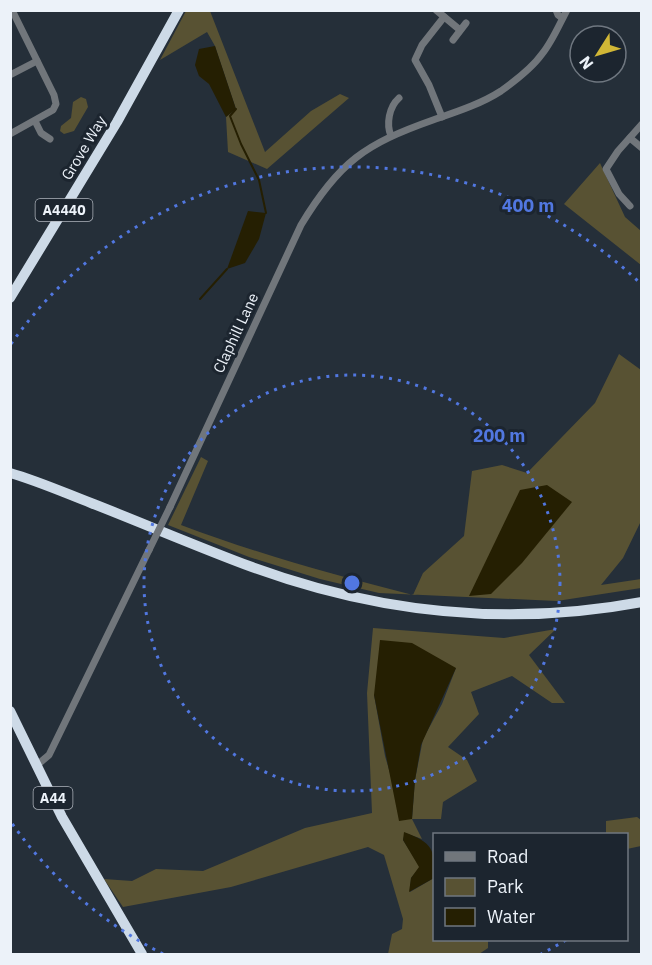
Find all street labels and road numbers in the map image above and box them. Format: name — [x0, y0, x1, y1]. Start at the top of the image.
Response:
street label: Grove Way — [57, 112, 110, 183]
road number: A4440 — [36, 199, 92, 221]
street label: Claphill Lane — [209, 290, 262, 376]
road number: A44 — [34, 787, 72, 809]

